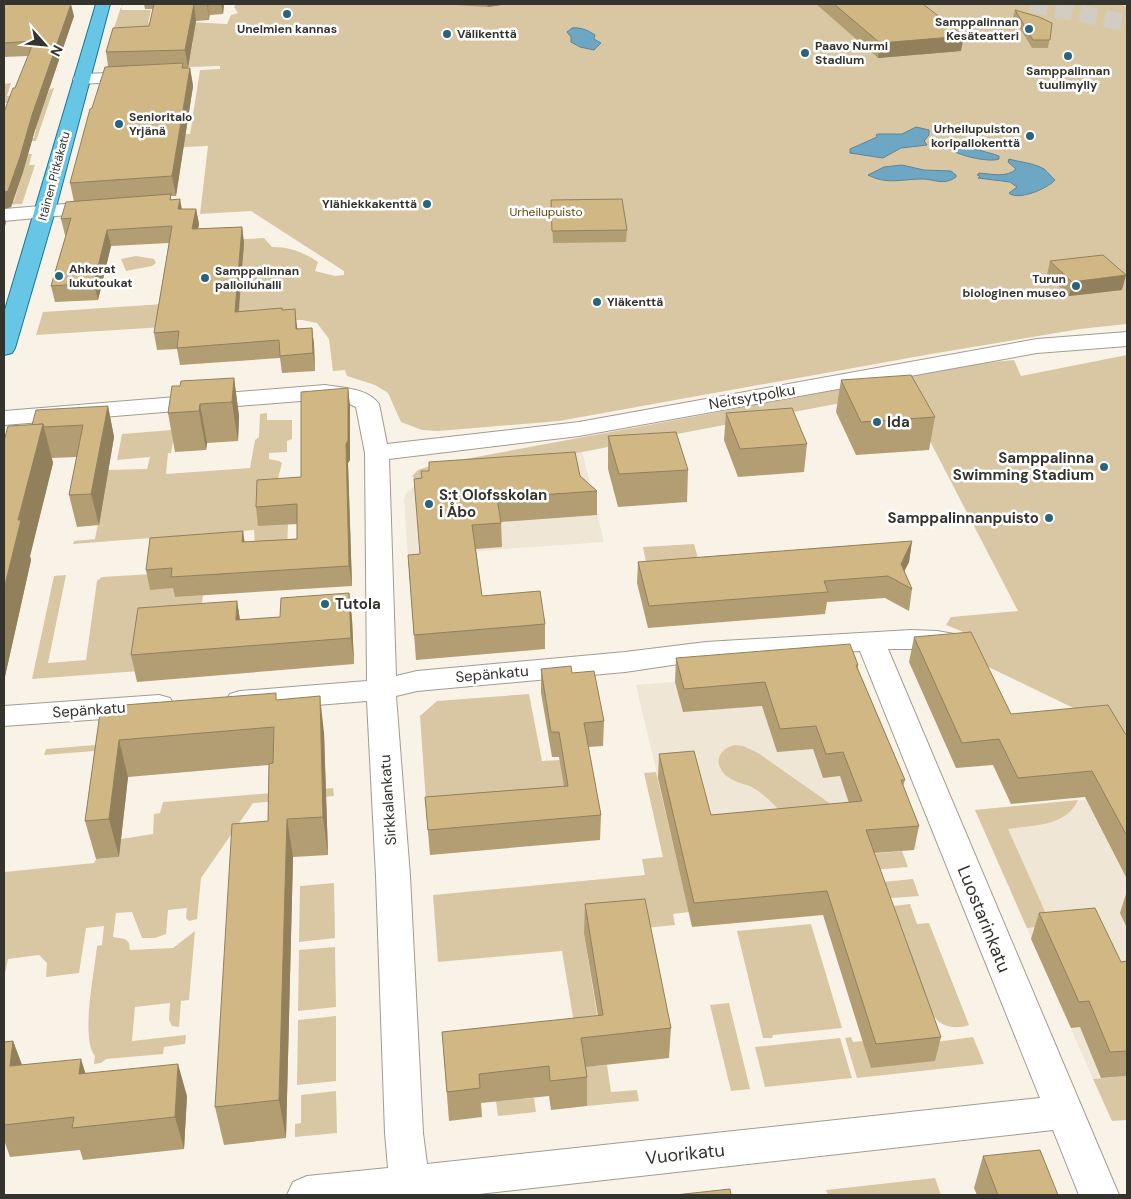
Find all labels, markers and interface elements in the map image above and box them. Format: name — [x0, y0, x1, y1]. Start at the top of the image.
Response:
marker: Unelmien kannas — [281, 8, 293, 20]
place label: Samppalinnan Kesäteatteri — [935, 14, 1019, 44]
north arrow — [20, 20, 70, 70]
place label: Unelmien kannas — [237, 21, 337, 37]
marker: Samppalinnan Kesäteatteri — [1023, 23, 1035, 35]
place label: Välikenttä — [457, 26, 517, 42]
marker: Välikenttä — [441, 28, 453, 40]
place label: Paavo Nurmi Stadium — [815, 38, 888, 68]
text: N — [46, 42, 67, 60]
marker: Paavo Nurmi Stadium — [799, 47, 811, 59]
marker: Samppalinnan tuulimylly — [1062, 50, 1074, 62]
place label: Samppalinnan tuulimylly — [1026, 63, 1110, 93]
place label: Senioritalo Yrjänä — [129, 109, 192, 139]
marker: Senioritalo Yrjänä — [113, 118, 125, 130]
place label: Urheilupuiston koripallokenttä — [931, 121, 1020, 151]
street label: Itäinen Pitkäkatu — [34, 130, 74, 222]
marker: Urheilupuiston koripallokenttä — [1024, 130, 1036, 142]
place label: Ylähiekkakenttä — [322, 196, 417, 212]
marker: Ylähiekkakenttä — [421, 198, 433, 210]
park label: Urheilupuisto — [509, 204, 583, 220]
place label: Ahkerat lukutoukat — [69, 261, 133, 291]
place label: Samppalinnan palloiluhalli — [215, 263, 299, 293]
marker: Ahkerat lukutoukat — [53, 270, 65, 282]
place label: Turun biologinen museo — [962, 271, 1066, 301]
marker: Samppalinnan palloiluhalli — [199, 272, 211, 284]
marker: Turun biologinen museo — [1070, 280, 1082, 292]
place label: Yläkenttä — [607, 294, 663, 310]
marker: Yläkenttä — [591, 296, 603, 308]
street label: Neitsytpolku — [707, 380, 797, 414]
place label: Ida — [887, 412, 910, 432]
marker: Ida — [871, 416, 883, 428]
place label: Samppalinna Swimming Stadium — [953, 448, 1094, 485]
marker: Samppalinna Swimming Stadium — [1098, 461, 1110, 473]
place label: S:t Olofsskolan i Åbo — [439, 485, 547, 522]
marker: S:t Olofsskolan i Åbo — [423, 498, 435, 510]
place label: Samppalinnanpuisto — [888, 508, 1039, 528]
marker: Samppalinnanpuisto — [1043, 512, 1055, 524]
place label: Tutola — [335, 594, 381, 614]
marker: Tutola — [319, 598, 331, 610]
street label: Sepänkatu — [455, 661, 529, 687]
street label: Sepänkatu — [52, 697, 126, 723]
street label: Sirkkalankatu — [375, 754, 401, 846]
street label: Luostarinkatu — [952, 862, 1016, 976]
street label: Vuorikatu — [644, 1138, 726, 1170]

